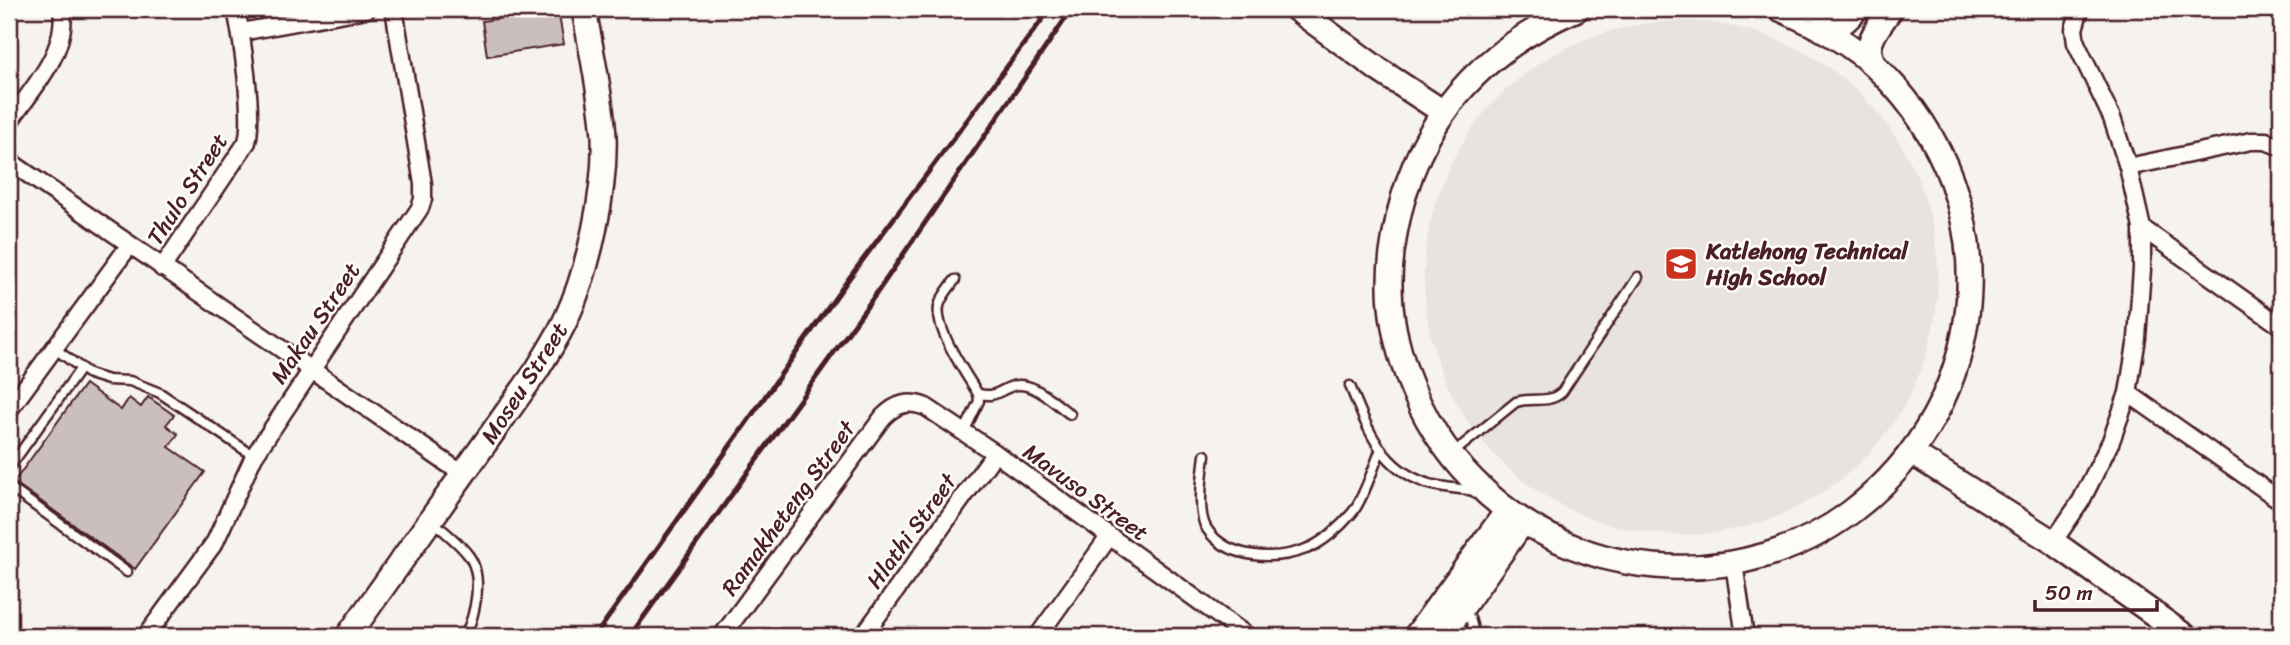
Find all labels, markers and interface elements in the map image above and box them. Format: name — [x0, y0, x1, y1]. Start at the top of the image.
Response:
street label: Thulo Street — [136, 125, 239, 254]
place label: Katlehong Technical High School — [1705, 231, 1909, 298]
school or university icon: Katlehong Technical High School — [1662, 245, 1700, 283]
street label: Makau Street — [259, 254, 372, 393]
street label: Moseu Street — [469, 314, 579, 453]
street label: Ramakheteng Street — [710, 410, 867, 605]
street label: Mavuso Street — [1014, 432, 1158, 553]
street label: Hlathi Street — [855, 463, 969, 598]
scale bar — [2035, 568, 2157, 612]
text: 50 m — [2045, 574, 2093, 612]

